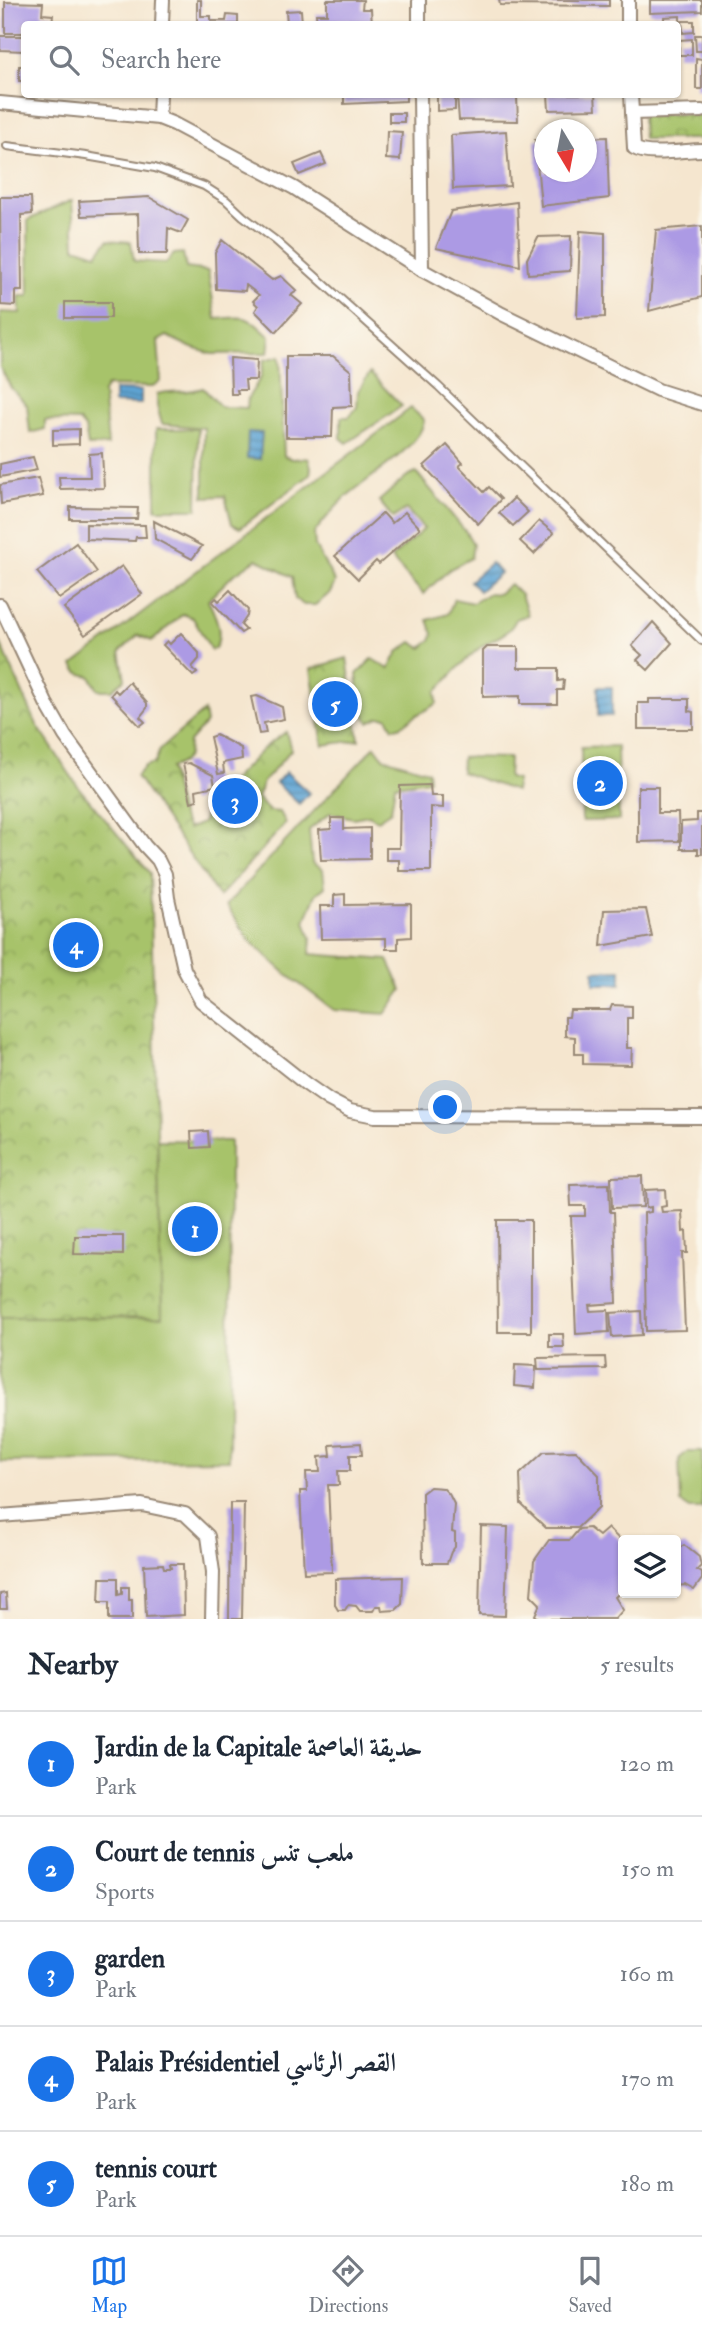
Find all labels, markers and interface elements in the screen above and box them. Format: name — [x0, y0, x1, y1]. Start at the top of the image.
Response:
search box — [21, 21, 681, 98]
icon: search — [45, 41, 83, 79]
text: Search here — [101, 44, 221, 76]
north arrow — [534, 119, 597, 182]
pin: 5 — [312, 678, 358, 730]
pin: 2 — [577, 757, 623, 809]
pin: 3 — [212, 775, 258, 827]
pin: 4 — [53, 919, 99, 971]
your location — [428, 1090, 462, 1124]
pin: 1 — [172, 1203, 218, 1255]
map controls — [618, 1535, 681, 1598]
button: layers — [618, 1535, 681, 1598]
text: Nearby — [28, 1646, 118, 1683]
text: 5 results — [600, 1650, 674, 1679]
text: Jardin de la Capitale حديقة العاصمة — [95, 1732, 422, 1764]
text: 1 — [47, 1749, 55, 1778]
text: 120 m — [620, 1749, 674, 1778]
text: Park — [95, 1772, 137, 1801]
text: Court de tennis ملعب تنس — [95, 1837, 354, 1869]
text: 2 — [45, 1854, 57, 1883]
text: 150 m — [621, 1854, 674, 1883]
text: Sports — [95, 1877, 154, 1906]
text: garden — [95, 1943, 165, 1975]
text: 3 — [47, 1959, 55, 1988]
text: 160 m — [620, 1959, 674, 1988]
text: Park — [95, 1975, 137, 2004]
text: Palais Présidentiel القصر الرئاسي — [95, 2047, 396, 2079]
text: 4 — [45, 2064, 57, 2093]
text: 170 m — [621, 2064, 674, 2093]
text: Park — [95, 2087, 137, 2116]
text: tennis court — [95, 2153, 217, 2185]
text: 5 — [46, 2169, 56, 2198]
text: 180 m — [621, 2169, 674, 2198]
text: Park — [95, 2185, 137, 2214]
tab: Map — [90, 2252, 128, 2318]
tab: Directions — [308, 2252, 388, 2318]
tab: Saved — [568, 2252, 612, 2318]

